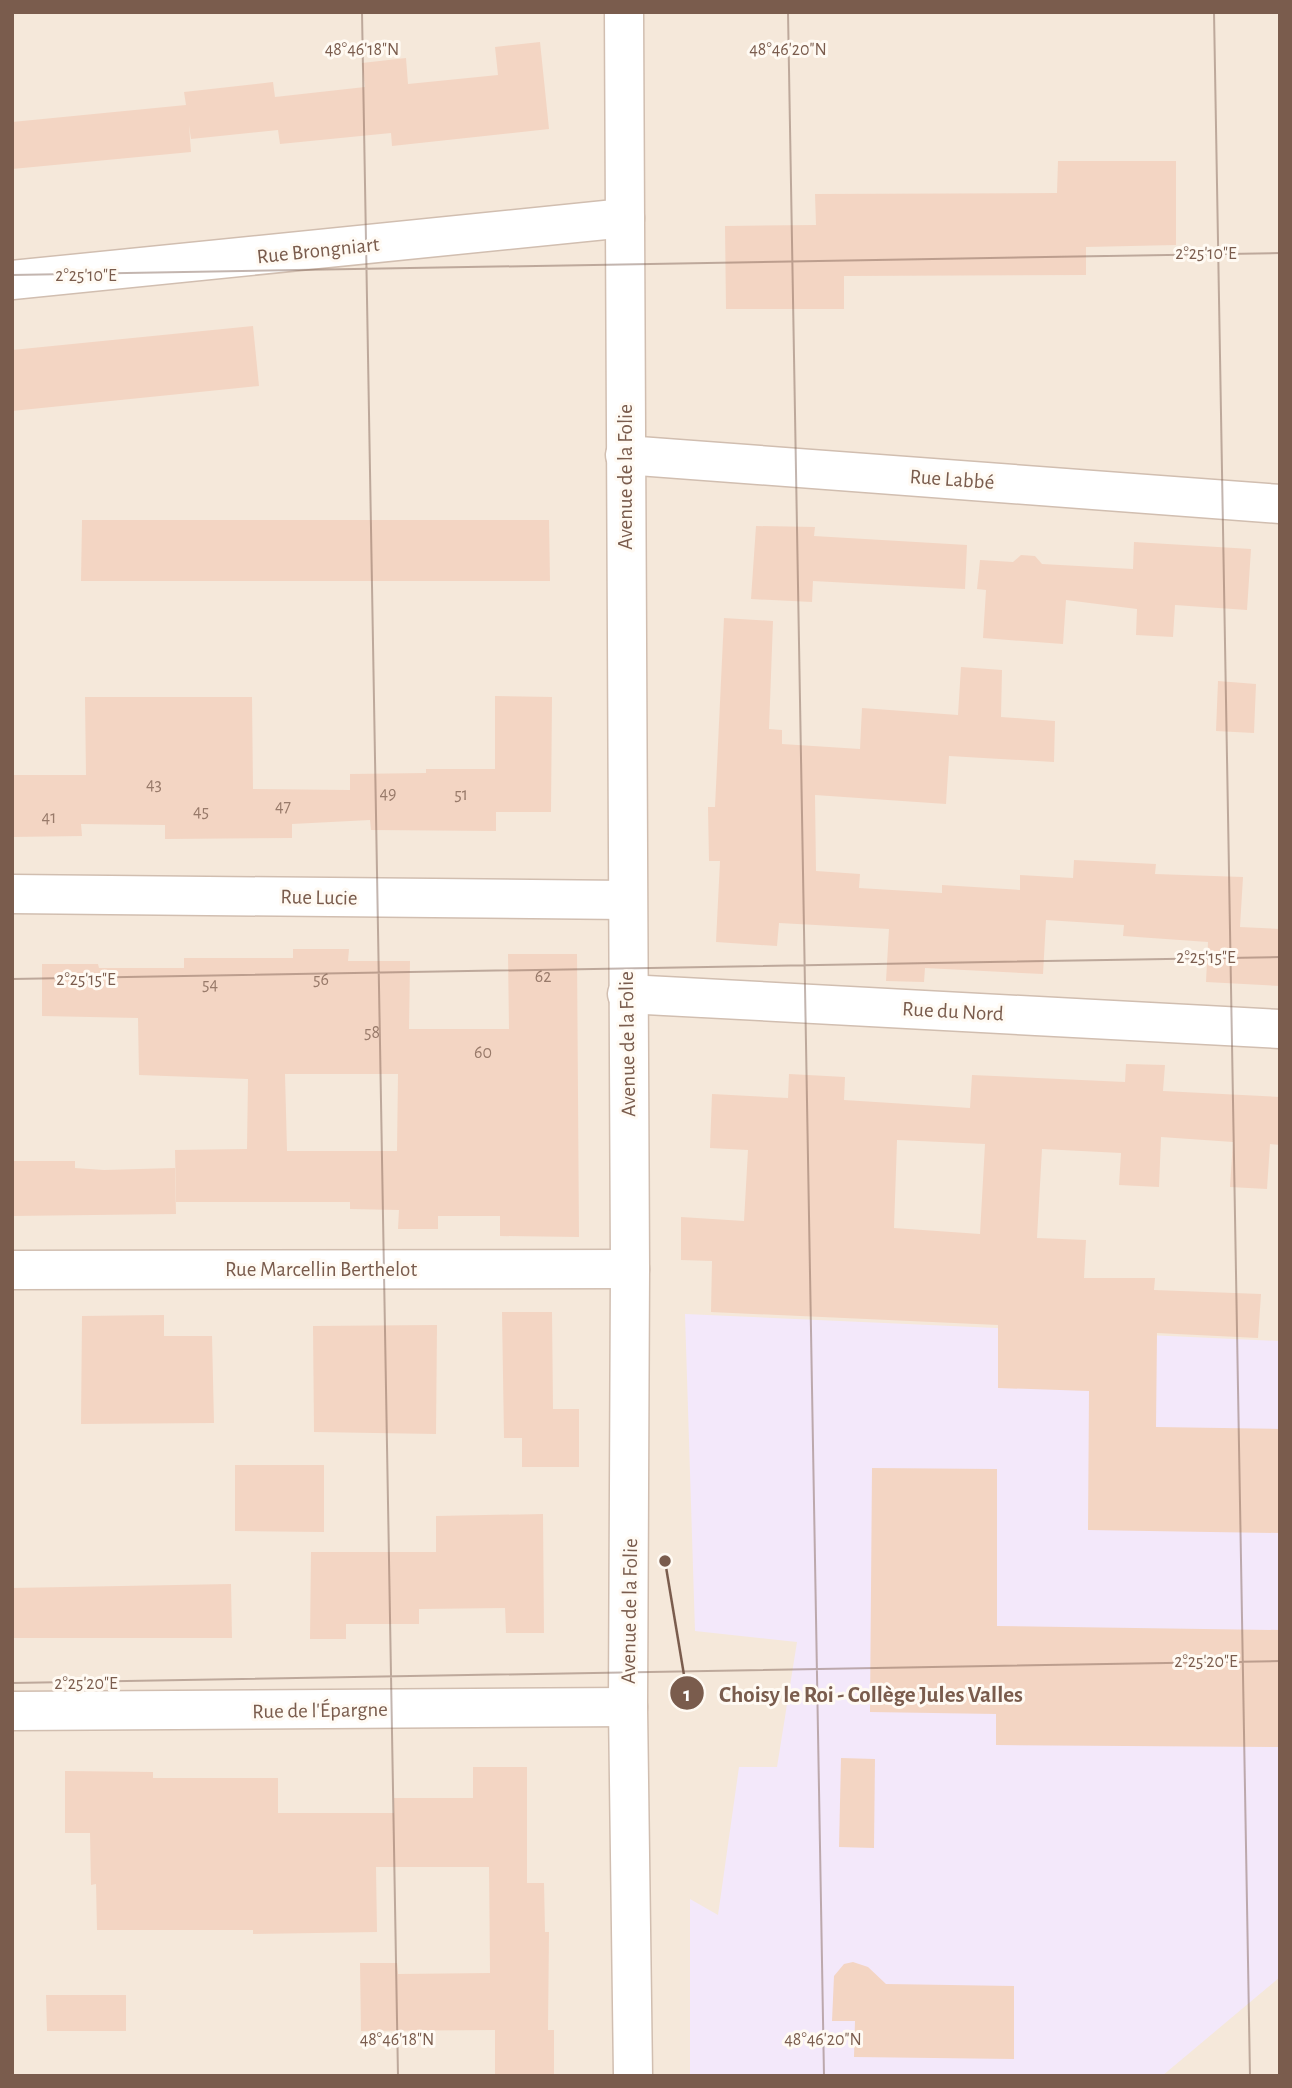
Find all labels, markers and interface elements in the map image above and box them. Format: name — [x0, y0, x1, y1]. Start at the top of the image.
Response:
text: 48°46'18"N — [325, 41, 399, 59]
text: 48°46'20"N — [749, 41, 827, 59]
street label: Rue Brongniart — [256, 234, 381, 267]
text: 2°25'10"E — [1175, 245, 1237, 263]
text: 2°25'10"E — [55, 267, 117, 285]
street label: Avenue de la Folie — [615, 404, 636, 550]
street label: Rue Labbé — [909, 466, 995, 493]
house number: 43 — [146, 776, 162, 794]
house number: 49 — [379, 785, 397, 803]
house number: 51 — [454, 786, 468, 804]
house number: 47 — [275, 798, 291, 816]
house number: 45 — [193, 803, 209, 821]
house number: 41 — [42, 809, 56, 827]
street label: Rue Lucie — [280, 886, 358, 909]
text: 2°25'15"E — [1176, 949, 1236, 967]
house number: 62 — [535, 968, 551, 986]
text: 2°25'15"E — [56, 971, 116, 989]
house number: 56 — [313, 971, 329, 989]
street label: Avenue de la Folie — [616, 971, 639, 1117]
house number: 54 — [202, 976, 218, 994]
street label: Rue du Nord — [902, 998, 1004, 1025]
house number: 58 — [364, 1024, 380, 1042]
house number: 60 — [474, 1044, 492, 1062]
street label: Rue Marcellin Berthelot — [225, 1259, 417, 1280]
street label: Avenue de la Folie — [618, 1538, 641, 1684]
text: 2°25'20"E — [1174, 1653, 1238, 1671]
callout: Choisy le Roi - Collège Jules Valles — [670, 1671, 1037, 1715]
text: 2°25'20"E — [54, 1675, 118, 1693]
text: 1 — [683, 1684, 691, 1705]
text: Choisy le Roi - Collège Jules Valles — [719, 1684, 1023, 1707]
street label: Rue de l'Épargne — [252, 1697, 388, 1722]
text: 48°46'18"N — [360, 2031, 434, 2049]
text: 48°46'20"N — [784, 2031, 862, 2049]

